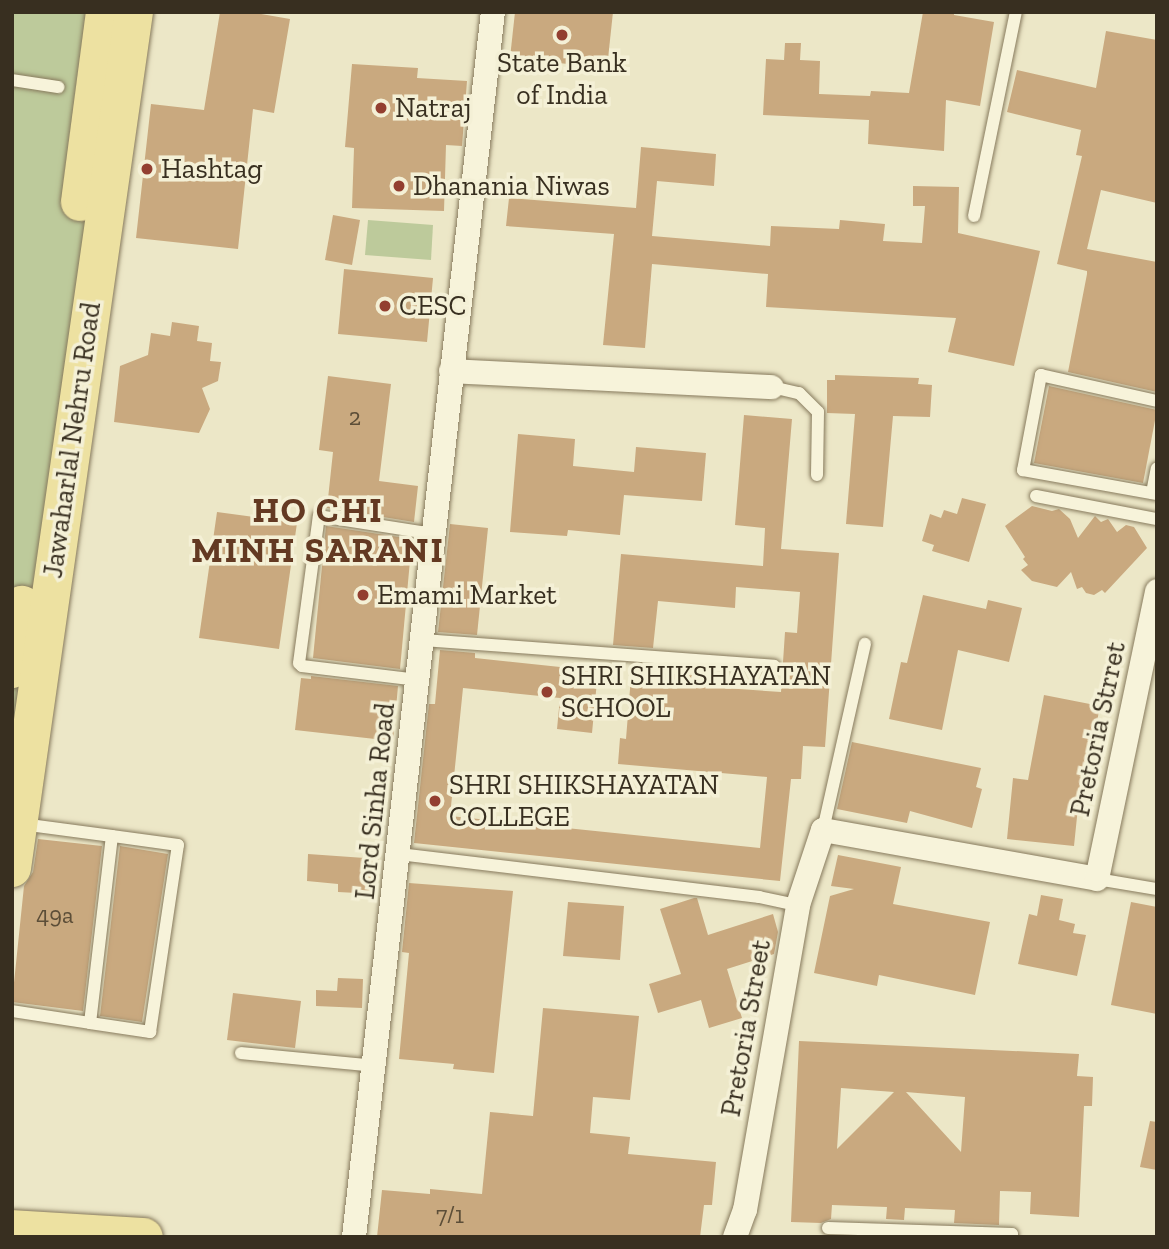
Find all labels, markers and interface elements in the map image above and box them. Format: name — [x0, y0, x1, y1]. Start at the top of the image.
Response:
marker: State Bank of India — [554, 27, 570, 43]
place label: State Bank of India — [497, 46, 627, 112]
place label: Natraj — [395, 91, 471, 125]
marker: Natraj — [373, 100, 389, 116]
place label: Hashtag — [161, 152, 263, 186]
marker: Hashtag — [139, 161, 155, 177]
place label: Dhanania Niwas — [413, 169, 610, 203]
marker: Dhanania Niwas — [391, 178, 407, 194]
place label: CESC — [399, 289, 467, 323]
marker: CESC — [377, 298, 393, 314]
street label: Jawaharlal Nehru Road — [36, 300, 108, 580]
house number: 2 — [349, 403, 361, 431]
district label: HO CHI MINH SARANI — [193, 489, 443, 571]
place label: Emami Market — [377, 578, 557, 612]
marker: Emami Market — [355, 587, 371, 603]
street label: Pretoria Strret — [1063, 639, 1133, 819]
place label: SHRI SHIKSHAYATAN SCHOOL — [561, 659, 831, 725]
marker: SHRI SHIKSHAYATAN SCHOOL — [539, 684, 555, 700]
street label: Lord Sinha Road — [348, 701, 402, 901]
place label: SHRI SHIKSHAYATAN COLLEGE — [449, 768, 719, 834]
marker: SHRI SHIKSHAYATAN COLLEGE — [427, 793, 443, 809]
house number: 49a — [36, 901, 74, 929]
street label: Pretoria Street — [714, 937, 778, 1119]
house number: 7/1 — [436, 1201, 464, 1229]

